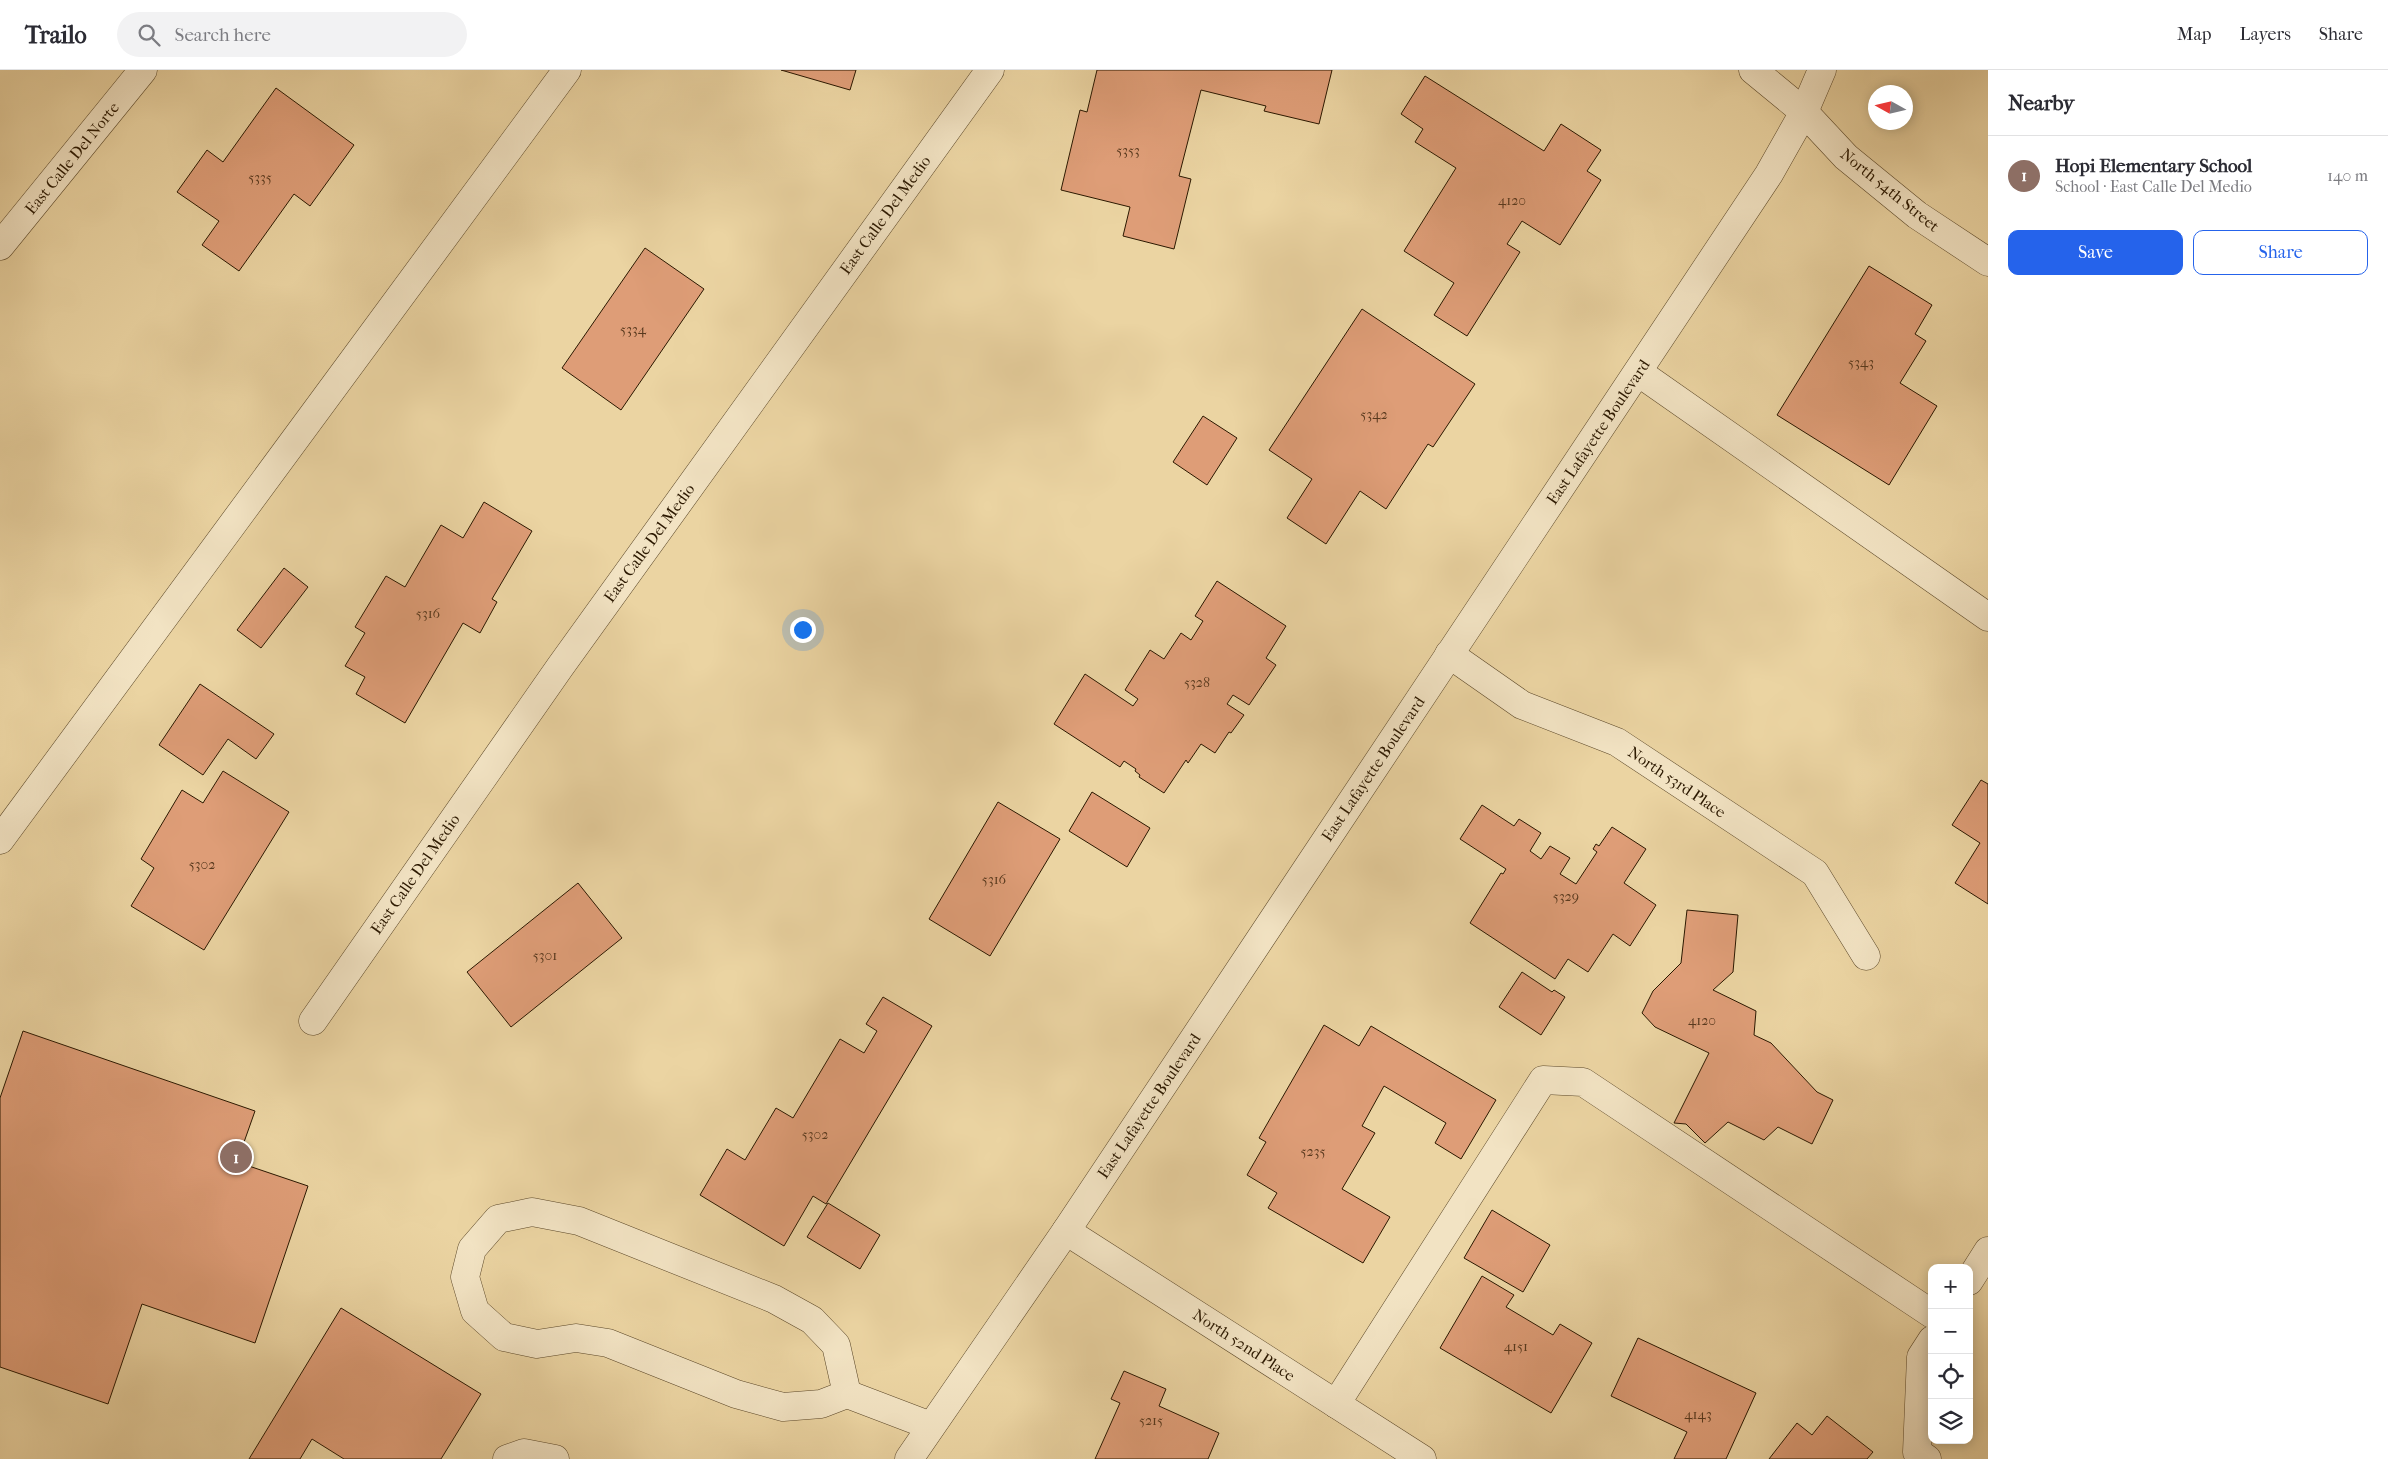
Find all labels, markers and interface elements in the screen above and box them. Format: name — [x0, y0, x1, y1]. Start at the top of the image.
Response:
search box — [117, 12, 467, 57]
text: Trailo — [25, 21, 87, 49]
icon: search — [135, 21, 163, 49]
text: Search here — [175, 24, 271, 46]
text: Map — [2177, 24, 2211, 45]
text: Layers — [2239, 24, 2291, 45]
text: Share — [2319, 24, 2363, 45]
north arrow — [1868, 85, 1913, 130]
text: Nearby — [2008, 91, 2074, 115]
street label: East Calle Del Norte — [21, 98, 123, 218]
house number: 5353 — [1116, 142, 1140, 159]
street label: North 54th Street — [1837, 144, 1943, 236]
street label: East Calle Del Medio — [836, 152, 934, 278]
text: Hopi Elementary School — [2055, 155, 2252, 177]
text: 1 — [2021, 166, 2027, 185]
text: 140 m — [2327, 166, 2368, 185]
house number: 5335 — [248, 169, 272, 186]
text: School · East Calle Del Medio — [2055, 177, 2252, 196]
house number: 4120 — [1498, 192, 1526, 209]
button: Save — [2008, 230, 2183, 275]
button: Share — [2193, 230, 2368, 275]
house number: 5334 — [620, 321, 647, 338]
house number: 5343 — [1848, 354, 1874, 371]
street label: East Lafayette Boulevard — [1542, 356, 1654, 508]
house number: 5342 — [1360, 406, 1388, 423]
street label: East Calle Del Medio — [600, 480, 698, 606]
house number: 5316 — [416, 605, 441, 622]
your location — [790, 617, 816, 643]
house number: 5328 — [1184, 674, 1210, 691]
street label: East Lafayette Boulevard — [1317, 693, 1429, 845]
street label: North 53rd Place — [1625, 742, 1729, 822]
street label: East Calle Del Medio — [366, 810, 464, 938]
house number: 5302 — [189, 856, 215, 873]
house number: 5316 — [982, 871, 1007, 888]
house number: 5329 — [1553, 888, 1579, 905]
house number: 5301 — [533, 947, 557, 964]
house number: 4120 — [1688, 1012, 1716, 1029]
street label: East Lafayette Boulevard — [1093, 1030, 1205, 1182]
house number: 5302 — [802, 1126, 828, 1143]
pin: 1 — [220, 1138, 252, 1176]
house number: 5235 — [1300, 1143, 1326, 1160]
map controls — [1928, 1264, 1973, 1444]
button: + — [1928, 1264, 1973, 1309]
street label: North 52nd Place — [1189, 1305, 1299, 1385]
button: − — [1928, 1309, 1973, 1354]
house number: 4151 — [1504, 1338, 1528, 1355]
button: locate — [1928, 1354, 1973, 1399]
button: layers — [1928, 1399, 1973, 1444]
house number: 4143 — [1684, 1406, 1712, 1423]
house number: 5215 — [1139, 1412, 1163, 1429]

